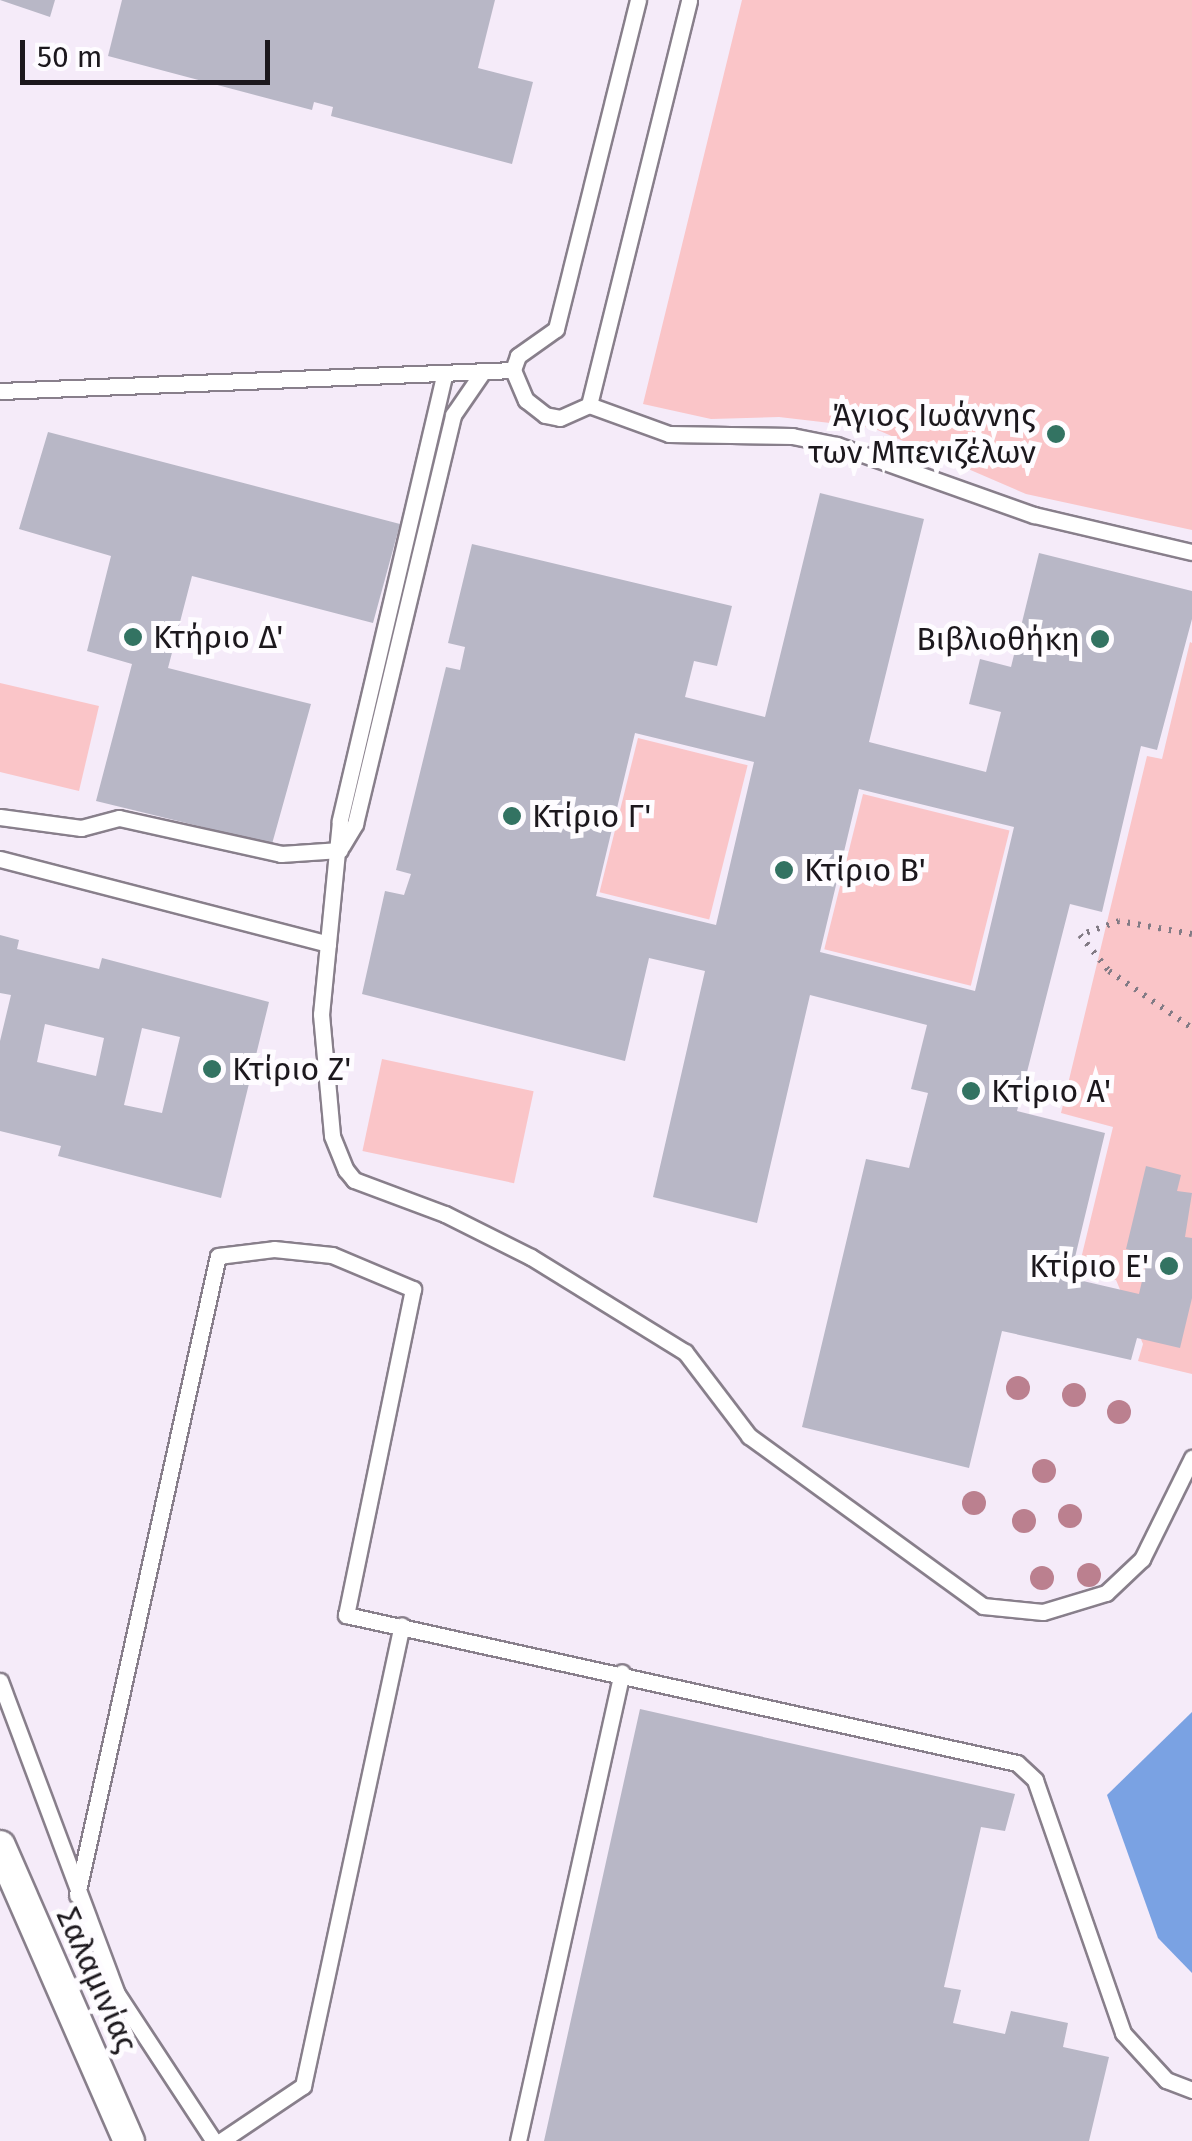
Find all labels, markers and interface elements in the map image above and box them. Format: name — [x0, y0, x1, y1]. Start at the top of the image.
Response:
scale bar — [25, 20, 275, 82]
text: 50 m — [37, 39, 102, 75]
place label: Άγιος Ιωάννης των Μπενιζέλων — [808, 397, 1036, 472]
marker: Άγιος Ιωάννης των Μπενιζέλων — [1045, 423, 1067, 445]
place label: Κτήριο Δ' — [153, 618, 283, 656]
place label: Βιβλιοθήκη — [916, 620, 1080, 658]
marker: Κτήριο Δ' — [122, 626, 144, 648]
marker: Βιβλιοθήκη — [1089, 628, 1111, 650]
place label: Κτίριο Γ' — [532, 797, 651, 835]
marker: Κτίριο Γ' — [501, 805, 523, 827]
place label: Κτίριο Β' — [804, 851, 926, 889]
marker: Κτίριο Β' — [773, 859, 795, 881]
place label: Κτίριο Ζ' — [232, 1050, 351, 1088]
marker: Κτίριο Ζ' — [201, 1058, 223, 1080]
place label: Κτίριο Α' — [991, 1072, 1111, 1110]
marker: Κτίριο Α' — [960, 1080, 982, 1102]
place label: Κτίριο Ε' — [1029, 1247, 1149, 1285]
marker: Κτίριο Ε' — [1158, 1255, 1180, 1277]
street label: Σαλαμινίας — [48, 1902, 146, 2058]

